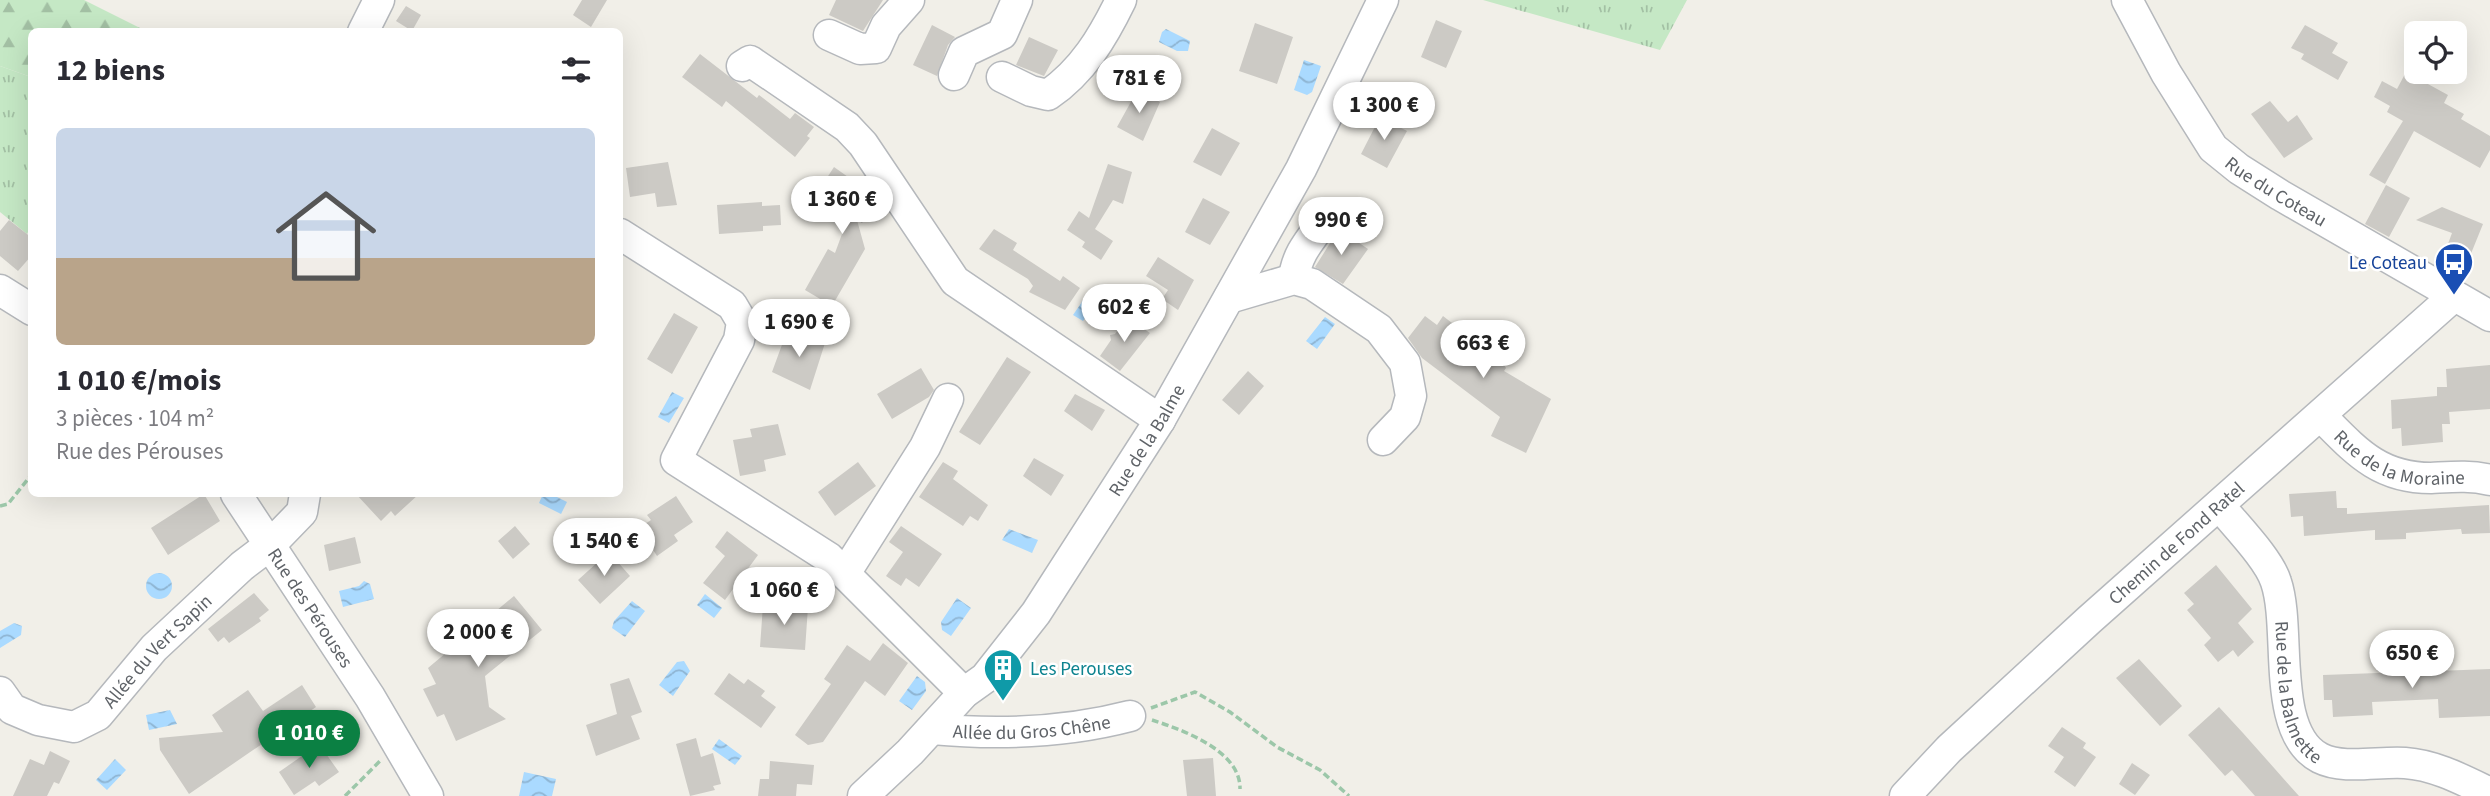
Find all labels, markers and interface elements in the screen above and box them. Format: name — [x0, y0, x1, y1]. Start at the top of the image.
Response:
map controls — [2404, 21, 2467, 84]
button: locate — [2404, 21, 2467, 84]
text: 12 biens — [56, 49, 165, 92]
icon: filters — [557, 51, 595, 89]
pin: 781 € — [1090, 55, 1188, 115]
text: 781 € — [1112, 61, 1166, 94]
pin: 1 300 € — [1319, 82, 1449, 142]
text: 1 300 € — [1349, 88, 1419, 121]
street label: Rue du Coteau — [2218, 151, 2331, 234]
icon: home — [263, 173, 389, 299]
pin: 1 360 € — [777, 176, 907, 236]
text: 1 360 € — [807, 182, 877, 215]
pin: 990 € — [1292, 198, 1390, 257]
text: 990 € — [1314, 203, 1368, 236]
bus stop icon: Le Coteau — [2433, 241, 2475, 296]
place label: Le Coteau — [2349, 250, 2427, 277]
pin: 602 € — [1075, 284, 1173, 344]
text: 602 € — [1097, 290, 1151, 323]
pin: 1 690 € — [734, 300, 864, 359]
text: 1 690 € — [764, 305, 834, 338]
pin: 663 € — [1434, 320, 1532, 380]
text: 663 € — [1456, 326, 1510, 359]
text: 1 010 €/mois — [56, 359, 221, 402]
street label: Rue de la Balme — [1102, 380, 1192, 502]
text: 3 pièces · 104 m² — [56, 402, 214, 435]
street label: Rue de la Moraine — [2327, 424, 2465, 493]
text: Rue des Pérouses — [56, 435, 223, 468]
street label: Chemin de Fond Ratel — [2103, 476, 2251, 612]
pin: 1 540 € — [539, 518, 669, 578]
text: 1 540 € — [569, 524, 639, 557]
street label: Rue des Pérouses — [260, 543, 359, 674]
pin: 1 060 € — [719, 568, 849, 627]
text: 1 060 € — [749, 573, 819, 606]
street label: Allée du Vert Sapin — [97, 588, 219, 715]
pin: 2 000 € — [413, 610, 543, 669]
text: 2 000 € — [443, 615, 513, 648]
street label: Rue de la Balmette — [2267, 620, 2327, 771]
pin: 650 € — [2363, 630, 2461, 690]
text: 650 € — [2385, 636, 2439, 669]
building icon: Les Perouses — [982, 647, 1024, 702]
place label: Les Perouses — [1030, 656, 1132, 683]
street label: Allée du Gros Chêne — [952, 709, 1113, 747]
pin: 1 010 € — [244, 710, 374, 770]
text: 1 010 € — [274, 716, 344, 749]

